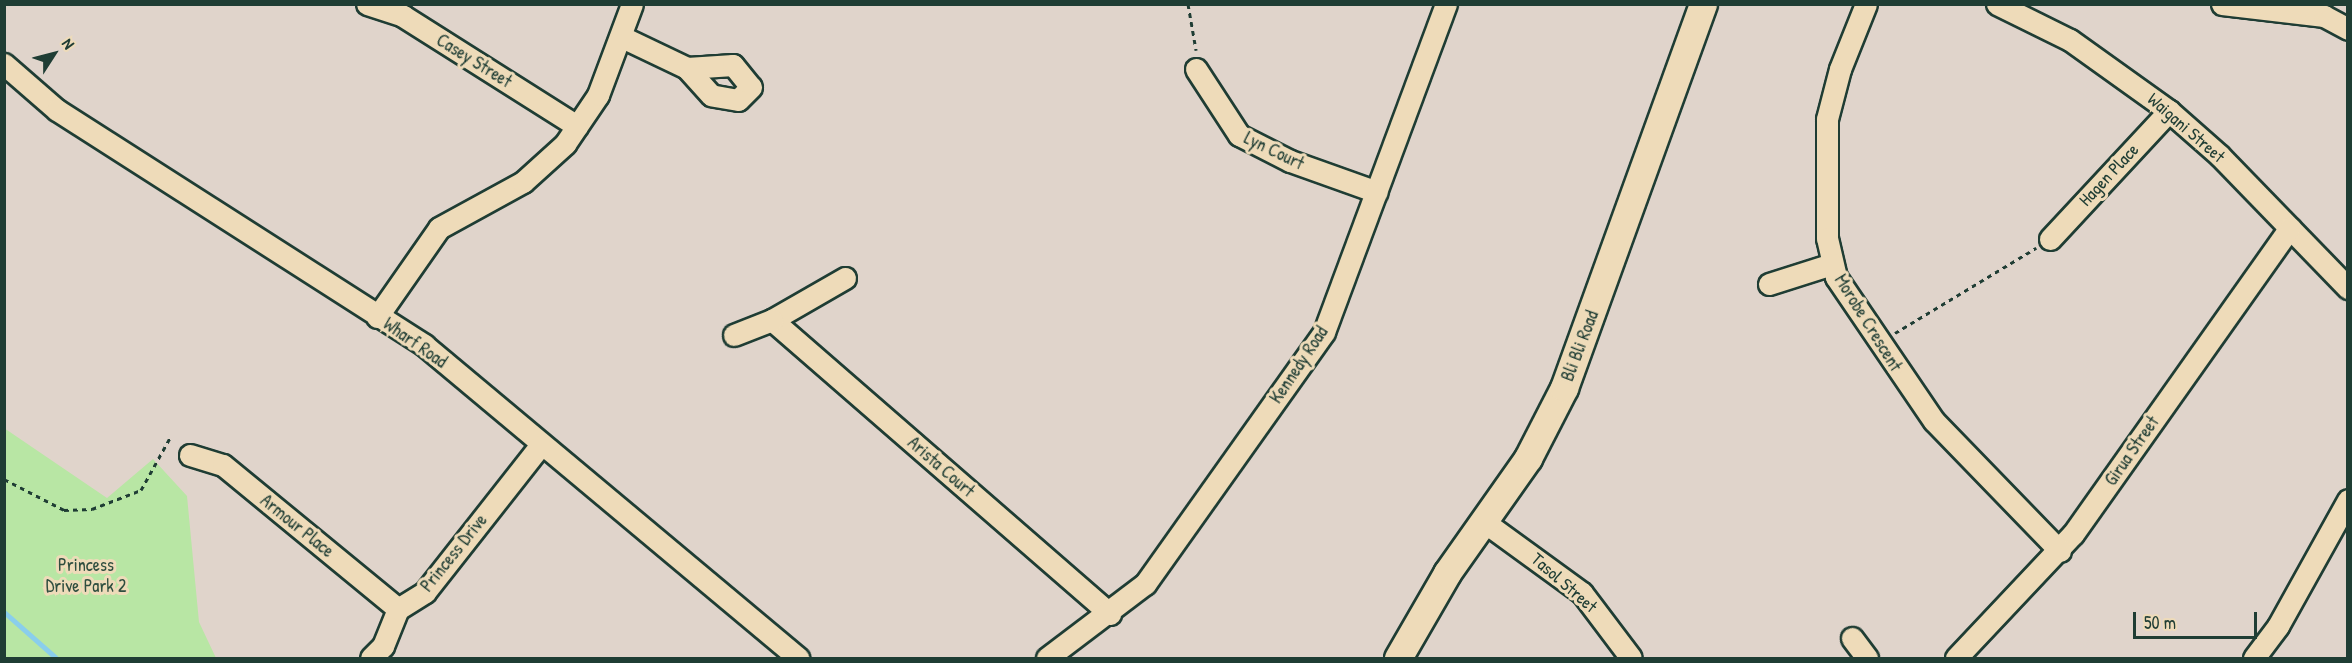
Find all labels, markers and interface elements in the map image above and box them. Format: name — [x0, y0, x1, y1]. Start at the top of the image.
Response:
north arrow — [24, 24, 84, 84]
street label: Casey Street — [432, 29, 516, 93]
text: N — [57, 34, 80, 53]
street label: Waigani Street — [2143, 89, 2229, 167]
street label: Lyn Court — [1240, 127, 1308, 175]
street label: Hagen Place — [2075, 139, 2143, 211]
street label: Morobe Crescent — [1830, 271, 1906, 375]
street label: Bli Bli Road — [1557, 308, 1603, 384]
street label: Wharf Road — [379, 313, 451, 373]
street label: Kennedy Road — [1265, 322, 1333, 408]
street label: Girua Street — [2100, 412, 2164, 490]
street label: Arista Court — [903, 432, 979, 502]
street label: Armour Place — [256, 490, 338, 562]
street label: Princess Drive — [416, 510, 492, 596]
street label: Tasol Street — [1527, 548, 1601, 618]
park label: Princess Drive Park 2 — [46, 555, 126, 598]
scale bar — [2136, 600, 2260, 638]
text: 50 m — [2144, 610, 2176, 635]

